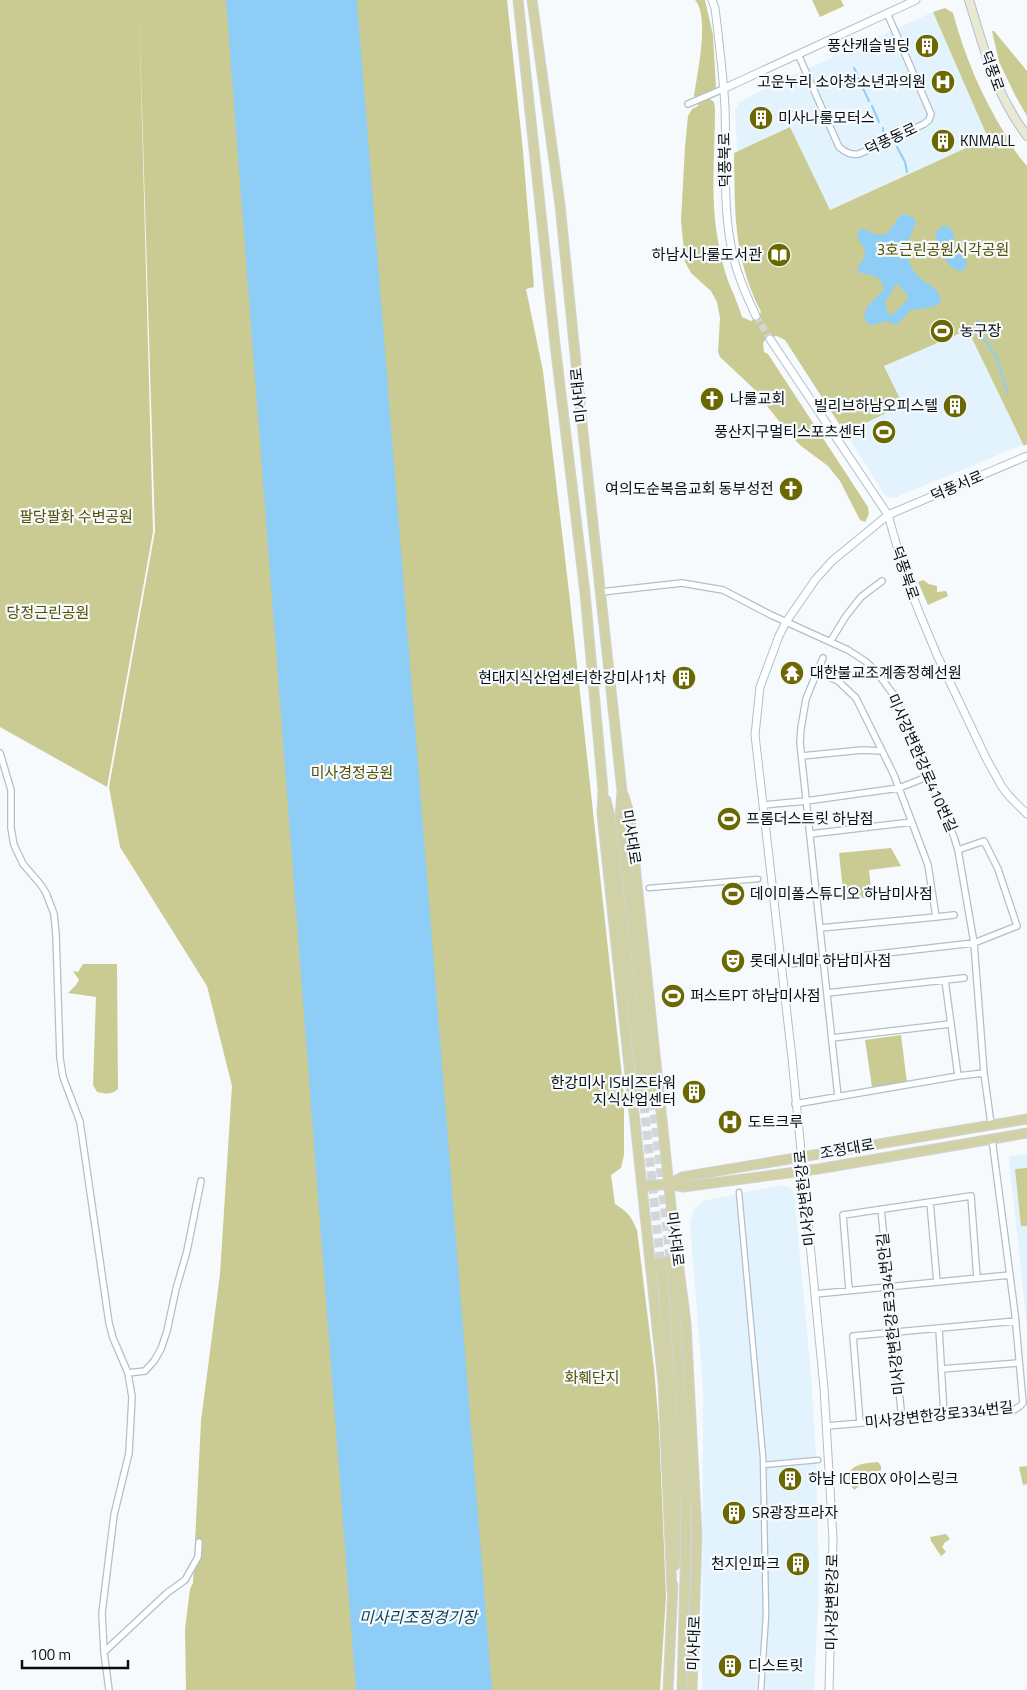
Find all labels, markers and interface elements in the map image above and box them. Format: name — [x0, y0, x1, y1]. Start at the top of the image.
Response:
building icon: 풍산캐슬빌딩 — [914, 33, 940, 59]
place label: 풍산캐슬빌딩 — [827, 34, 910, 57]
street label: 덕풍로 — [975, 47, 1010, 94]
hospital icon: 고운누리 소아청소년과의원 — [930, 69, 956, 95]
place label: 고운누리 소아청소년과의원 — [757, 70, 926, 93]
building icon: 미사나룰모터스 — [748, 105, 774, 131]
place label: 미사나룰모터스 — [778, 106, 875, 129]
street label: 덕풍동로 — [861, 116, 921, 161]
building icon: KNMALL — [930, 128, 956, 154]
place label: KNMALL — [960, 129, 1015, 152]
street label: 덕풍북로 — [713, 132, 736, 188]
park label: 3호근린공원시각공원 — [877, 238, 1009, 261]
library icon: 하남시나룰도서관 — [766, 242, 792, 268]
place label: 하남시나룰도서관 — [652, 243, 762, 266]
sports icon: 농구장 — [929, 318, 955, 344]
place label: 농구장 — [960, 319, 1002, 342]
street label: 미사대로 — [564, 366, 593, 424]
church icon: 나룰교회 — [699, 386, 725, 412]
place label: 나룰교회 — [730, 387, 785, 410]
building icon: 빌리브하남오피스텔 — [942, 393, 968, 419]
place label: 빌리브하남오피스텔 — [814, 394, 938, 417]
sports icon: 풍산지구멀티스포츠센터 — [871, 419, 897, 445]
place label: 풍산지구멀티스포츠센터 — [714, 420, 866, 443]
street label: 덕풍서로 — [927, 464, 987, 507]
church icon: 여의도순복음교회 동부성전 — [778, 476, 804, 502]
place label: 여의도순복음교회 동부성전 — [605, 477, 774, 500]
park label: 팔당팔화 수변공원 — [19, 505, 133, 528]
street label: 덕풍북로 — [886, 543, 925, 603]
park label: 당정근린공원 — [7, 601, 89, 624]
temple icon: 대한불교조계종정혜선원 — [779, 660, 805, 686]
place label: 대한불교조계종정혜선원 — [810, 661, 962, 684]
building icon: 현대지식산업센터한강미사1차 — [671, 665, 697, 691]
place label: 현대지식산업센터한강미사1차 — [478, 666, 666, 689]
street label: 미사강변한강로410번길 — [882, 690, 963, 836]
park label: 미사경정공원 — [311, 761, 393, 784]
sports icon: 프롬더스트릿 하남점 — [716, 806, 742, 832]
place label: 프롬더스트릿 하남점 — [746, 807, 874, 830]
street label: 미사대로 — [616, 808, 647, 866]
sports icon: 데이미폴스튜디오 하남미사점 — [720, 881, 746, 907]
place label: 데이미폴스튜디오 하남미사점 — [750, 882, 933, 905]
theatre icon: 롯데시네마 하남미사점 — [720, 948, 746, 974]
place label: 롯데시네마 하남미사점 — [750, 949, 891, 972]
sports icon: 퍼스트PT 하남미사점 — [660, 983, 686, 1009]
place label: 퍼스트PT 하남미사점 — [690, 984, 821, 1007]
place label: 한강미사 IS비즈타워 지식산업센터 — [550, 1071, 676, 1111]
building icon: 한강미사 IS비즈타워 지식산업센터 — [681, 1079, 707, 1105]
hospital icon: 도트크루 — [717, 1109, 743, 1135]
place label: 도트크루 — [748, 1110, 803, 1133]
street label: 조정대로 — [818, 1132, 876, 1165]
street label: 미사강변한강로 — [788, 1149, 821, 1247]
street label: 미사대로 — [661, 1210, 690, 1268]
street label: 미사강변한강로334번안길 — [871, 1232, 910, 1396]
park label: 화훼단지 — [564, 1366, 620, 1389]
street label: 미사강변한강로334번길 — [863, 1395, 1014, 1434]
building icon: 하남 ICEBOX 아이스링크 — [777, 1466, 803, 1492]
place label: 하남 ICEBOX 아이스링크 — [808, 1467, 959, 1490]
building icon: SR광장프라자 — [721, 1500, 747, 1526]
place label: SR광장프라자 — [752, 1501, 839, 1524]
building icon: 천지인파크 — [785, 1551, 811, 1577]
place label: 천지인파크 — [711, 1552, 780, 1575]
street label: 미사강변한강로 — [819, 1553, 844, 1650]
water label: 미사리조정경기장 — [359, 1605, 479, 1629]
street label: 미사대로 — [681, 1615, 706, 1671]
scale bar — [22, 1638, 129, 1670]
text: 100 m — [30, 1643, 71, 1666]
building icon: 디스트릿 — [717, 1653, 743, 1679]
place label: 디스트릿 — [748, 1654, 803, 1677]

